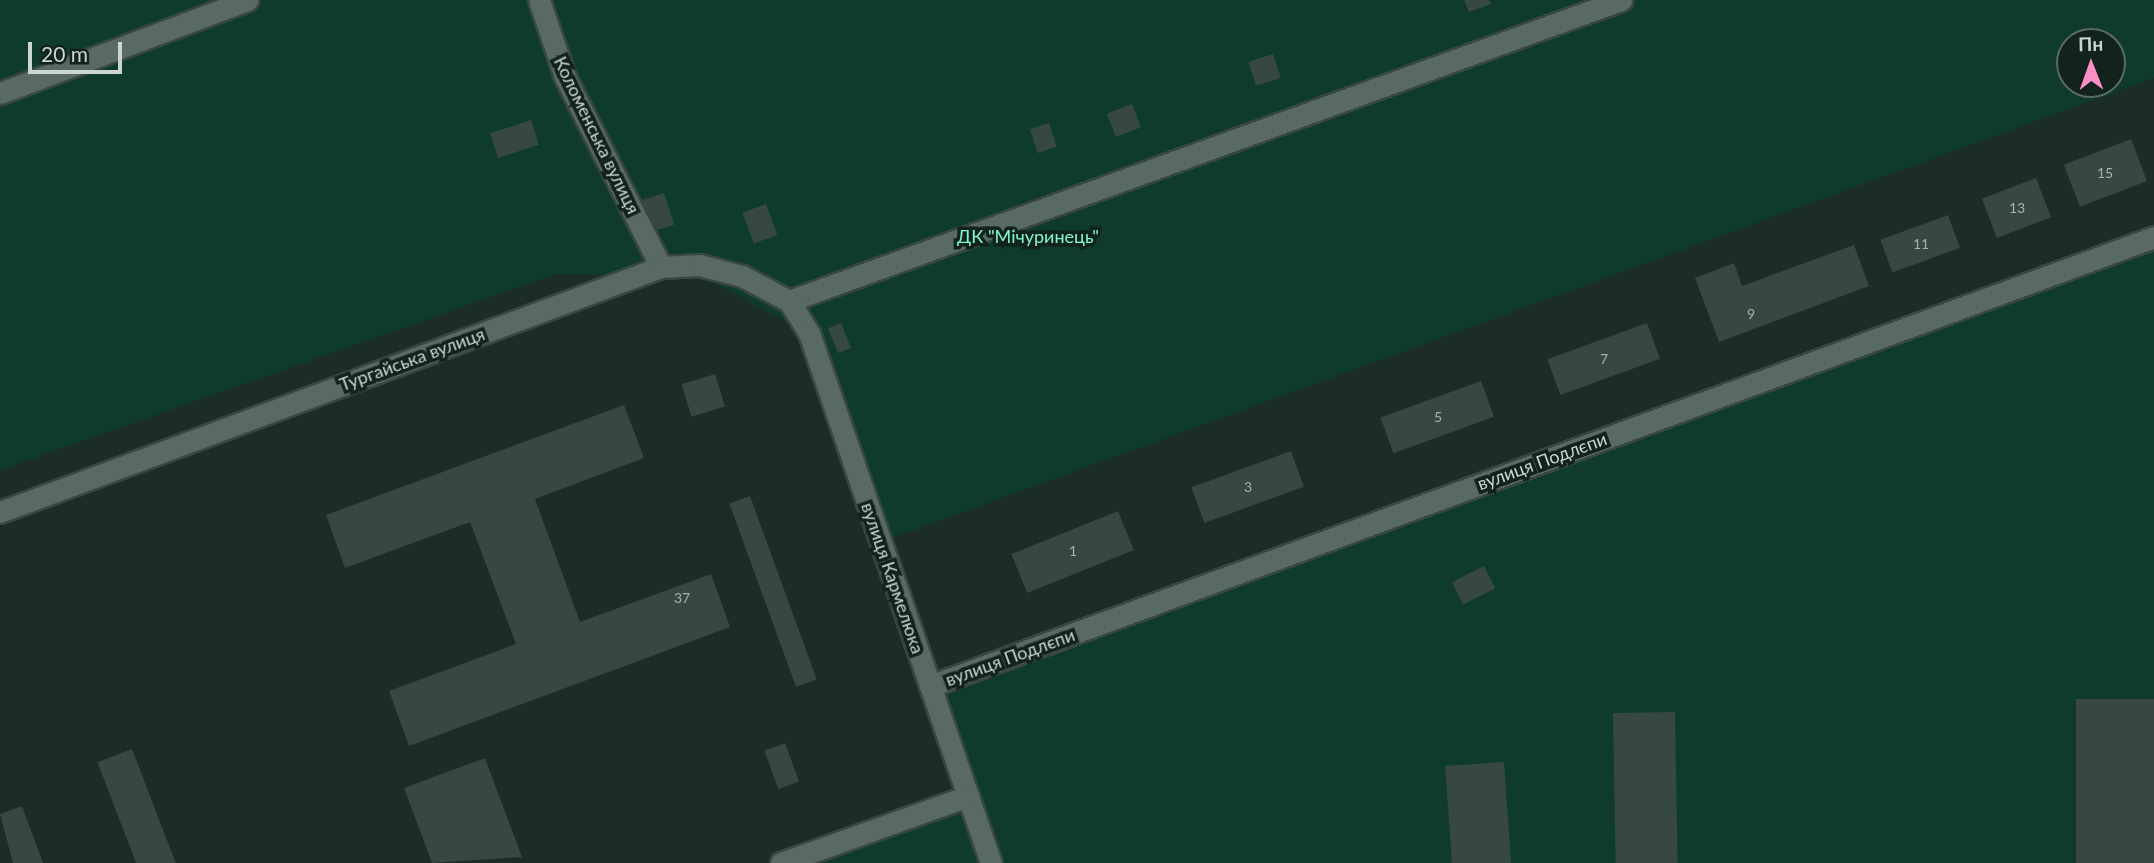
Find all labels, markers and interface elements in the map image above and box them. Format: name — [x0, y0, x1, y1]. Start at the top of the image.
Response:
scale bar — [32, 28, 126, 72]
north arrow — [2056, 28, 2126, 98]
text: Пн — [2078, 32, 2103, 55]
text: 20 m — [41, 41, 88, 66]
street label: Коломенська вулиця — [550, 53, 644, 217]
house number: 15 — [2097, 165, 2113, 181]
house number: 13 — [2009, 200, 2025, 216]
park label: ДК "Мічуринець" — [957, 225, 1099, 247]
house number: 11 — [1913, 236, 1929, 252]
house number: 9 — [1747, 306, 1755, 322]
street label: Тургайська вулиця — [336, 323, 488, 395]
house number: 7 — [1600, 351, 1608, 367]
house number: 5 — [1434, 409, 1442, 425]
street label: вулиця Подлєпи — [1474, 428, 1610, 494]
house number: 3 — [1244, 479, 1252, 495]
street label: вулиця Кармелюка — [857, 500, 929, 656]
house number: 1 — [1069, 543, 1077, 559]
house number: 37 — [674, 590, 690, 606]
street label: вулиця Подлєпи — [942, 624, 1078, 690]

